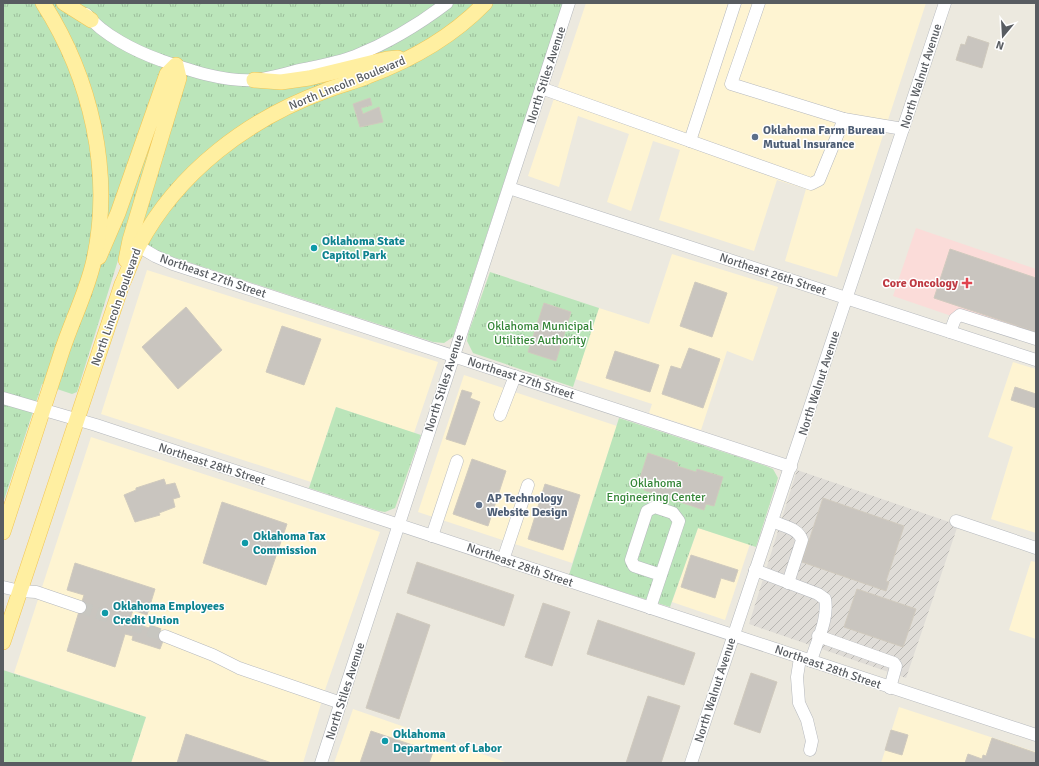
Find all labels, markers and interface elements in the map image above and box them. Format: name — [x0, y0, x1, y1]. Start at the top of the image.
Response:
north arrow — [983, 16, 1023, 56]
street label: North Walnut Avenue — [897, 22, 945, 130]
street label: North Stiles Avenue — [524, 25, 569, 126]
text: N — [994, 38, 1006, 52]
street label: North Lincoln Boulevard — [287, 53, 408, 114]
place label: Oklahoma Farm Bureau Mutual Insurance — [763, 123, 885, 152]
marker: Oklahoma Farm Bureau Mutual Insurance — [750, 132, 760, 142]
place label: Oklahoma State Capitol Park — [322, 234, 405, 263]
marker: Oklahoma State Capitol Park — [309, 243, 319, 253]
street label: North Lincoln Boulevard — [88, 246, 145, 368]
street label: Northeast 26th Street — [717, 250, 828, 299]
street label: Northeast 27th Street — [158, 251, 268, 302]
place label: Core Oncology — [883, 276, 958, 291]
marker: Core Oncology — [961, 277, 973, 289]
park label: Oklahoma Municipal Utilities Authority — [487, 319, 593, 348]
street label: North Walnut Avenue — [795, 329, 843, 437]
street label: North Stiles Avenue — [422, 333, 467, 434]
street label: Northeast 27th Street — [465, 354, 576, 403]
street label: Northeast 28th Street — [156, 440, 267, 489]
park label: Oklahoma Engineering Center — [606, 476, 706, 505]
place label: AP Technology Website Design — [487, 491, 568, 520]
marker: AP Technology Website Design — [474, 500, 484, 510]
place label: Oklahoma Tax Commission — [253, 529, 326, 558]
marker: Oklahoma Tax Commission — [240, 538, 250, 548]
street label: Northeast 28th Street — [465, 540, 575, 591]
place label: Oklahoma Employees Credit Union — [113, 599, 225, 628]
marker: Oklahoma Employees Credit Union — [100, 608, 110, 618]
street label: North Walnut Avenue — [691, 636, 739, 744]
street label: North Stiles Avenue — [323, 641, 368, 742]
street label: Northeast 28th Street — [773, 642, 883, 693]
place label: Oklahoma Department of Labor — [393, 727, 502, 756]
marker: Oklahoma Department of Labor — [380, 736, 390, 746]

